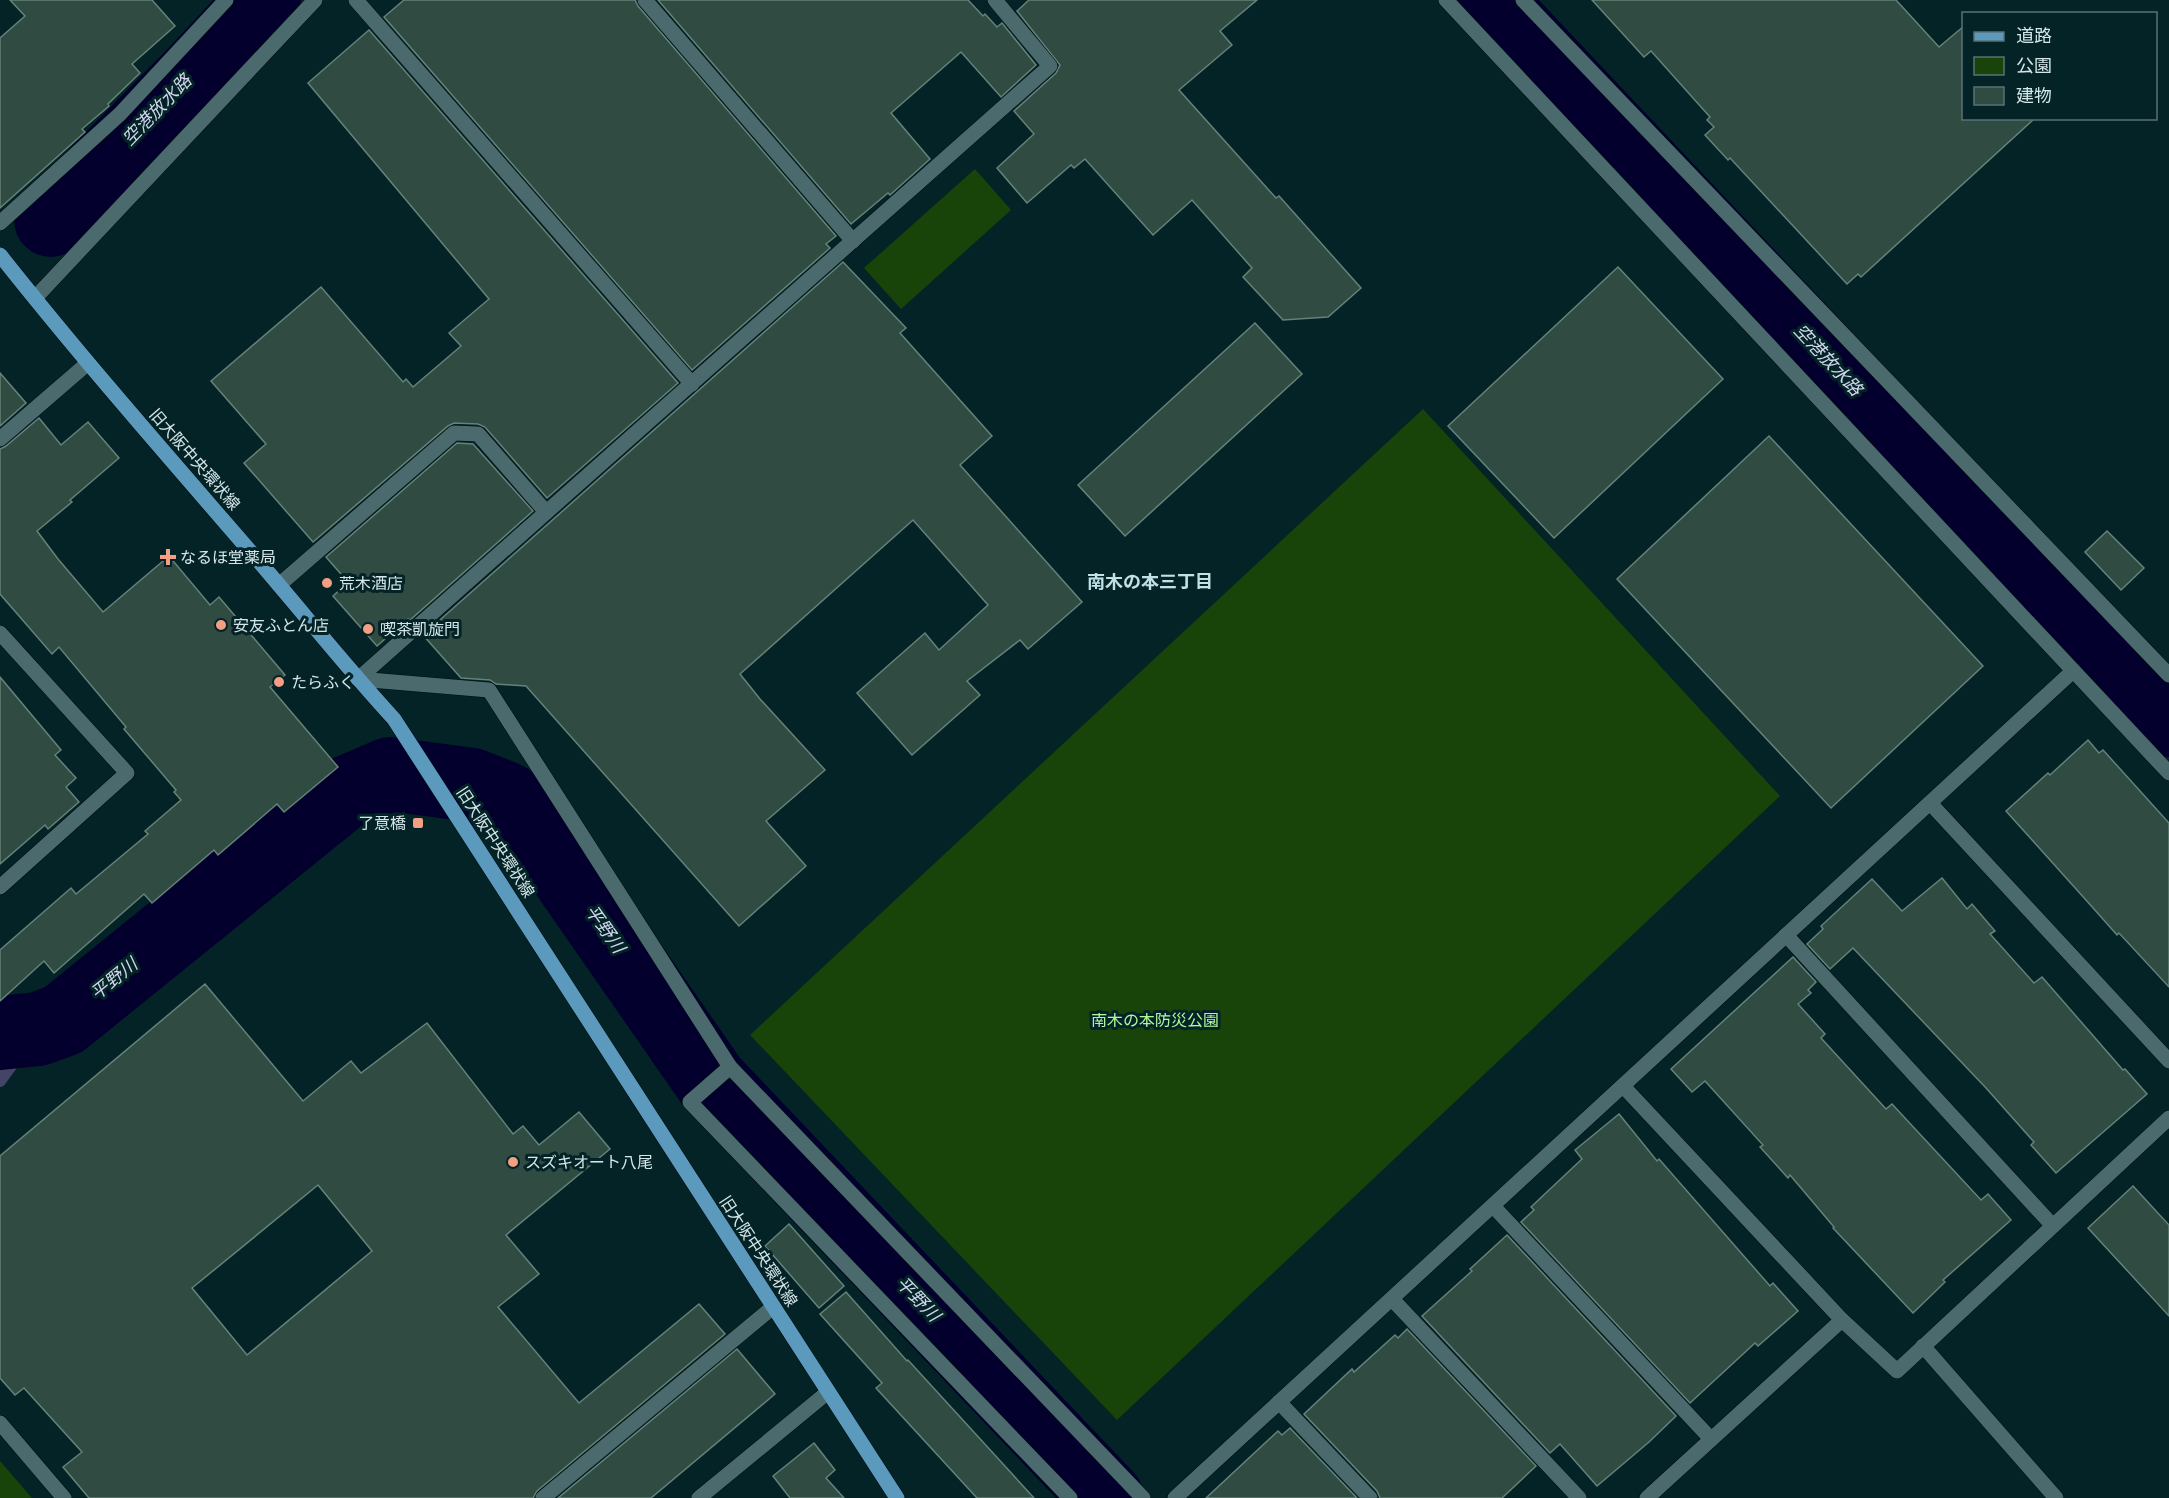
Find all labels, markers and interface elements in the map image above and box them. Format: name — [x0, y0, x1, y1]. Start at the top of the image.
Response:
legend — [1962, 12, 2157, 120]
text: 道路 — [2016, 26, 2052, 46]
text: 公園 — [2016, 56, 2052, 76]
water label: 空港放水路 — [119, 69, 197, 149]
text: 建物 — [2016, 86, 2052, 106]
water label: 空港放水路 — [1790, 320, 1867, 401]
street label: 旧大阪中央環状線 — [146, 405, 243, 513]
place label: なるほ堂薬局 — [180, 549, 276, 566]
marker: なるほ堂薬局 — [161, 550, 175, 564]
district label: 南木の本三丁目 — [1087, 572, 1213, 592]
place label: 荒木酒店 — [339, 575, 403, 592]
marker: 荒木酒店 — [320, 576, 334, 590]
place label: 安友ふとん店 — [233, 617, 329, 634]
marker: 安友ふとん店 — [214, 618, 228, 632]
place label: 喫茶凱旋門 — [380, 621, 460, 638]
marker: 喫茶凱旋門 — [361, 622, 375, 636]
place label: たらふく — [291, 674, 355, 691]
marker: たらふく — [272, 675, 286, 689]
street label: 旧大阪中央環状線 — [454, 784, 538, 901]
place label: 了意橋 — [358, 815, 406, 832]
marker: 了意橋 — [411, 816, 425, 830]
water label: 平野川 — [581, 901, 630, 958]
water label: 平野川 — [87, 953, 143, 1004]
park label: 南木の本防災公園 — [1091, 1012, 1219, 1029]
place label: スズキオート八尾 — [525, 1154, 653, 1171]
marker: スズキオート八尾 — [506, 1155, 520, 1169]
street label: 旧大阪中央環状線 — [717, 1193, 801, 1310]
water label: 平野川 — [892, 1273, 945, 1327]

